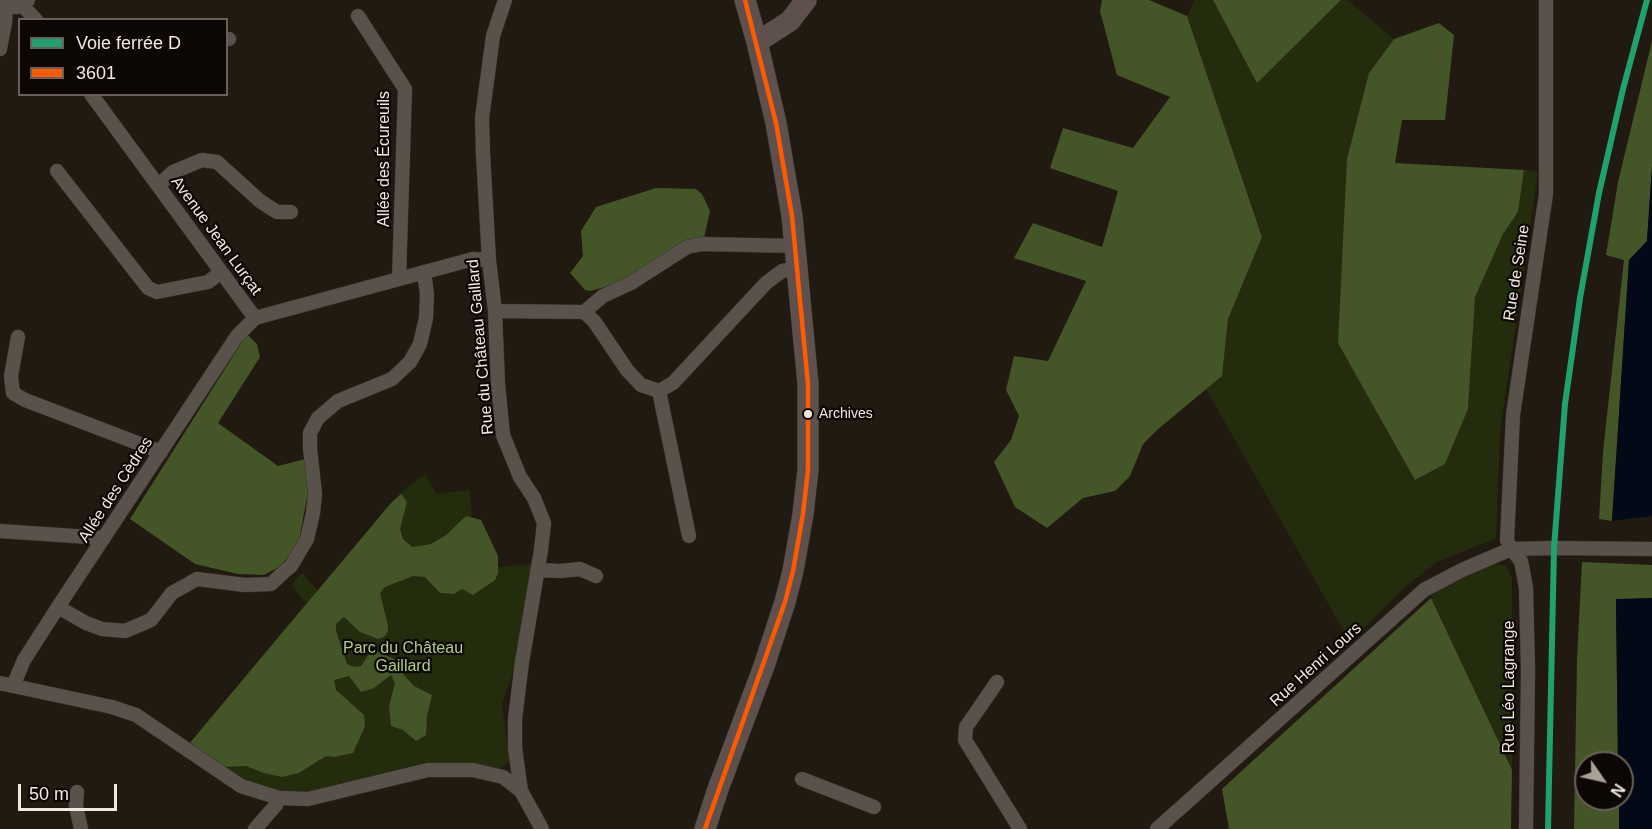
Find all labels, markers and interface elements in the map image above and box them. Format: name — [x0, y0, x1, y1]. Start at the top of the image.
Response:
legend — [18, 18, 228, 96]
text: Voie ferrée D — [76, 33, 181, 53]
text: 3601 — [76, 63, 116, 83]
street label: Allée des Écureuils — [375, 91, 395, 227]
street label: Avenue Jean Lurçat — [166, 173, 266, 299]
street label: Rue de Seine — [1500, 224, 1534, 322]
street label: Rue du Château Gaillard — [464, 258, 498, 436]
place label: Archives — [819, 406, 873, 422]
marker: Archives — [802, 408, 814, 420]
street label: Allée des Cèdres — [75, 434, 157, 546]
street label: Rue Henri Lours — [1266, 619, 1366, 711]
street label: Rue Léo Lagrange — [1500, 621, 1520, 753]
park label: Parc du Château Gaillard — [343, 639, 463, 677]
north arrow — [1574, 751, 1634, 811]
scale bar — [21, 772, 120, 810]
text: N — [1607, 781, 1628, 800]
text: 50 m — [29, 784, 69, 804]

